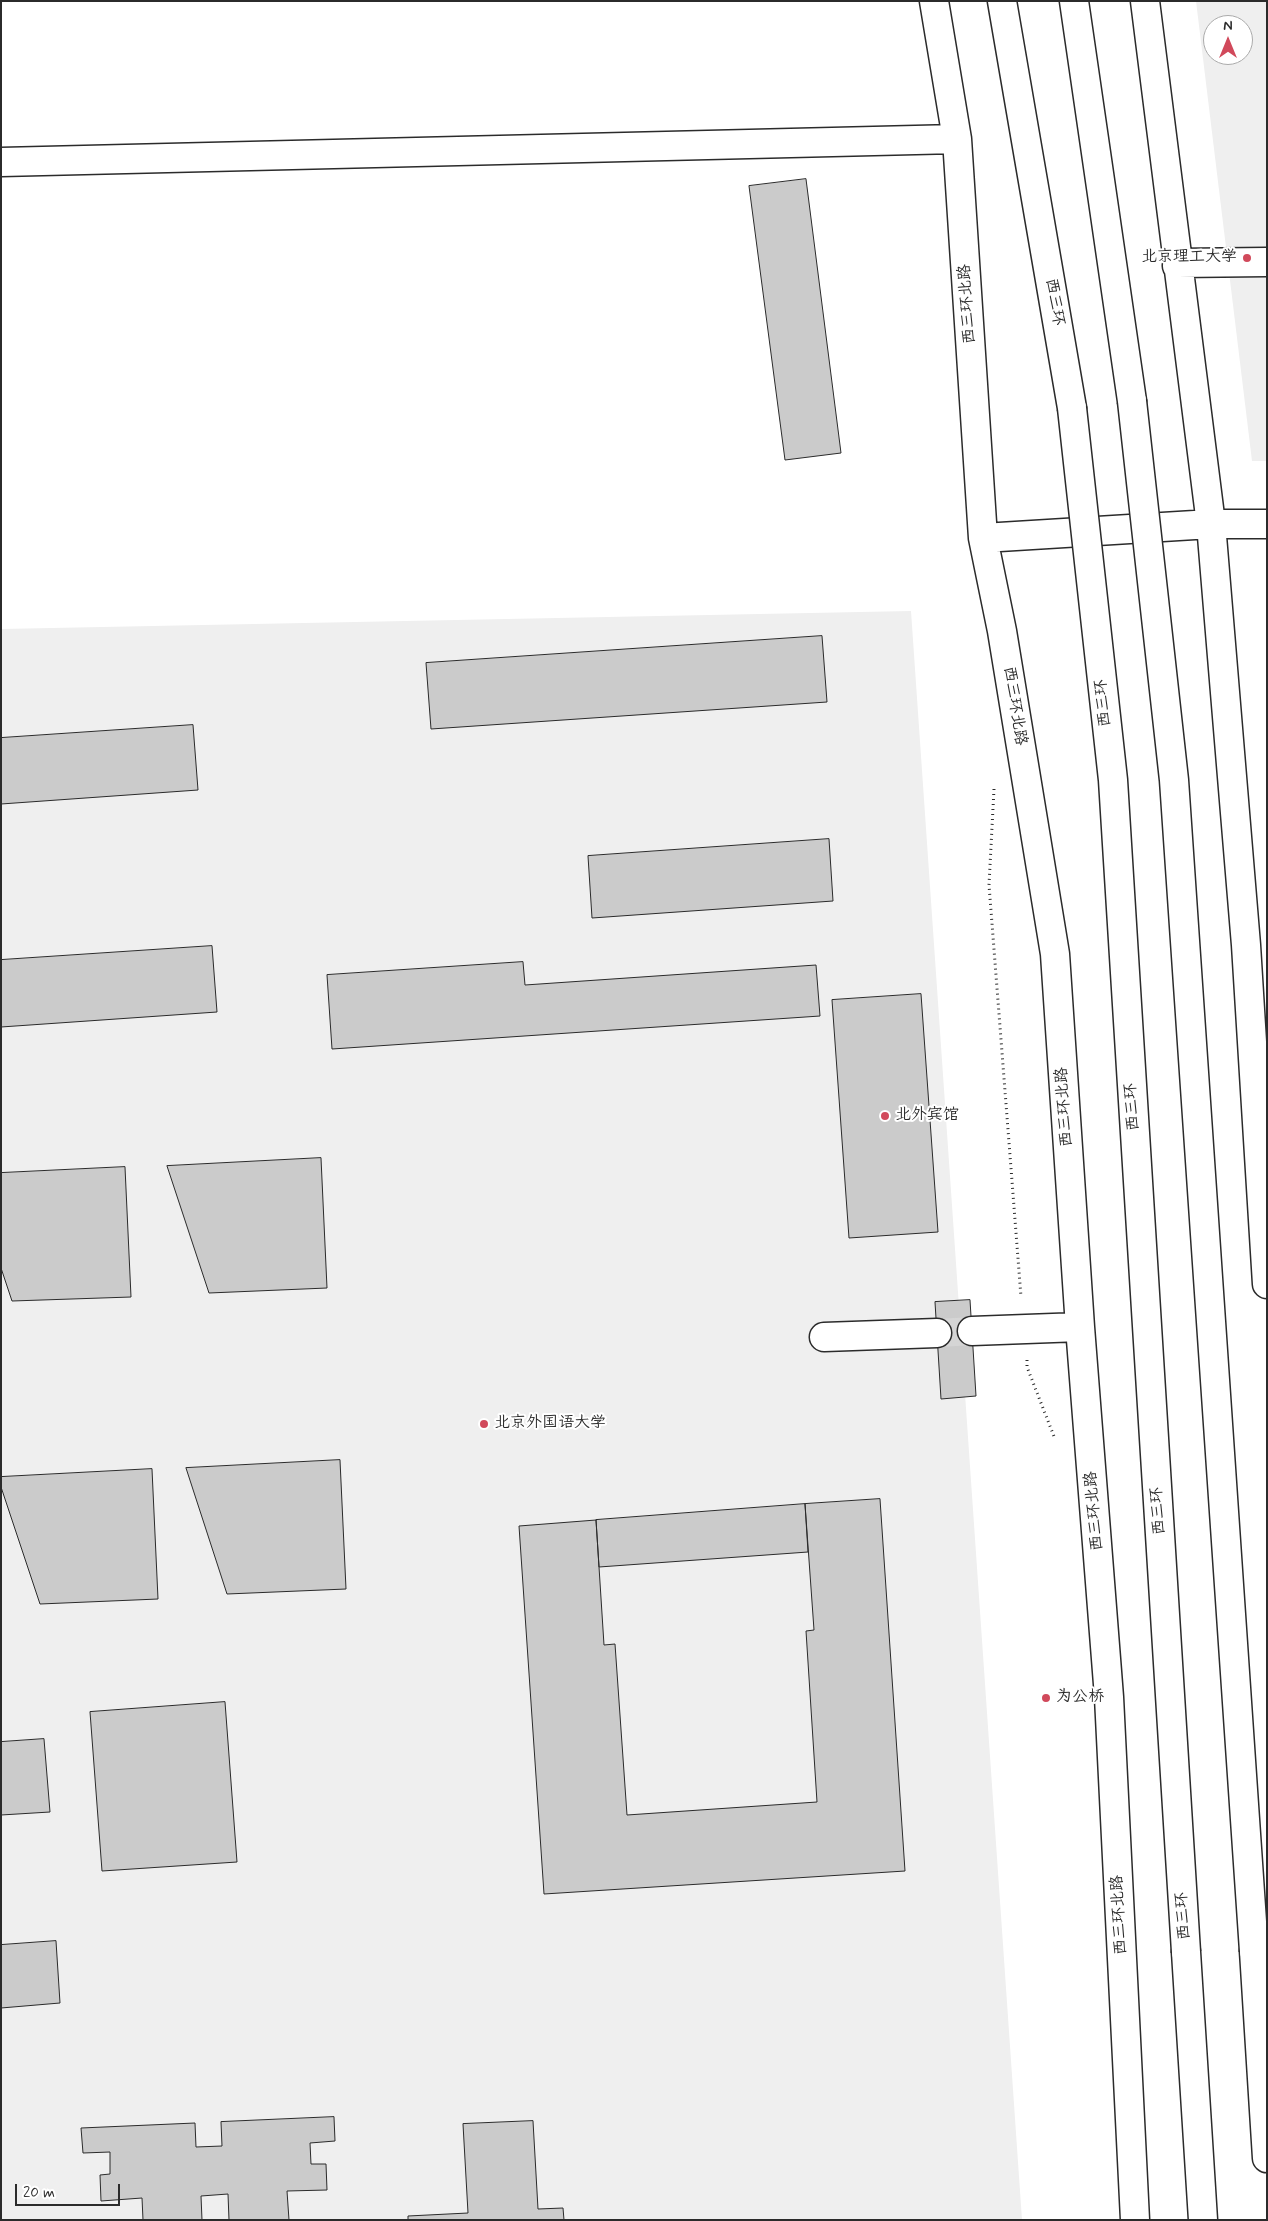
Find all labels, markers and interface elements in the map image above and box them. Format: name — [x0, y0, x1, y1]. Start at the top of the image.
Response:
north arrow — [1203, 15, 1253, 65]
text: N — [1223, 17, 1233, 35]
place label: 北京理工大学 — [1141, 248, 1237, 268]
marker: 北京理工大学 — [1241, 252, 1253, 264]
street label: 西三环北路 — [956, 263, 980, 345]
street label: 西三环 — [1040, 277, 1068, 327]
street label: 西三环北路 — [998, 665, 1030, 747]
street label: 西三环 — [1092, 678, 1116, 728]
street label: 西三环北路 — [1053, 1066, 1077, 1148]
street label: 西三环 — [1122, 1082, 1144, 1132]
place label: 北外宾馆 — [895, 1106, 959, 1126]
marker: 北外宾馆 — [879, 1110, 891, 1122]
place label: 北京外国语大学 — [494, 1414, 606, 1434]
marker: 北京外国语大学 — [478, 1418, 490, 1430]
street label: 西三环北路 — [1082, 1470, 1108, 1552]
street label: 西三环 — [1148, 1486, 1170, 1536]
place label: 为公桥 — [1056, 1688, 1104, 1708]
marker: 为公桥 — [1040, 1692, 1052, 1704]
street label: 西三环北路 — [1108, 1875, 1132, 1955]
street label: 西三环 — [1173, 1891, 1195, 1941]
scale bar — [18, 2174, 122, 2206]
text: 20 m — [23, 2183, 55, 2203]

